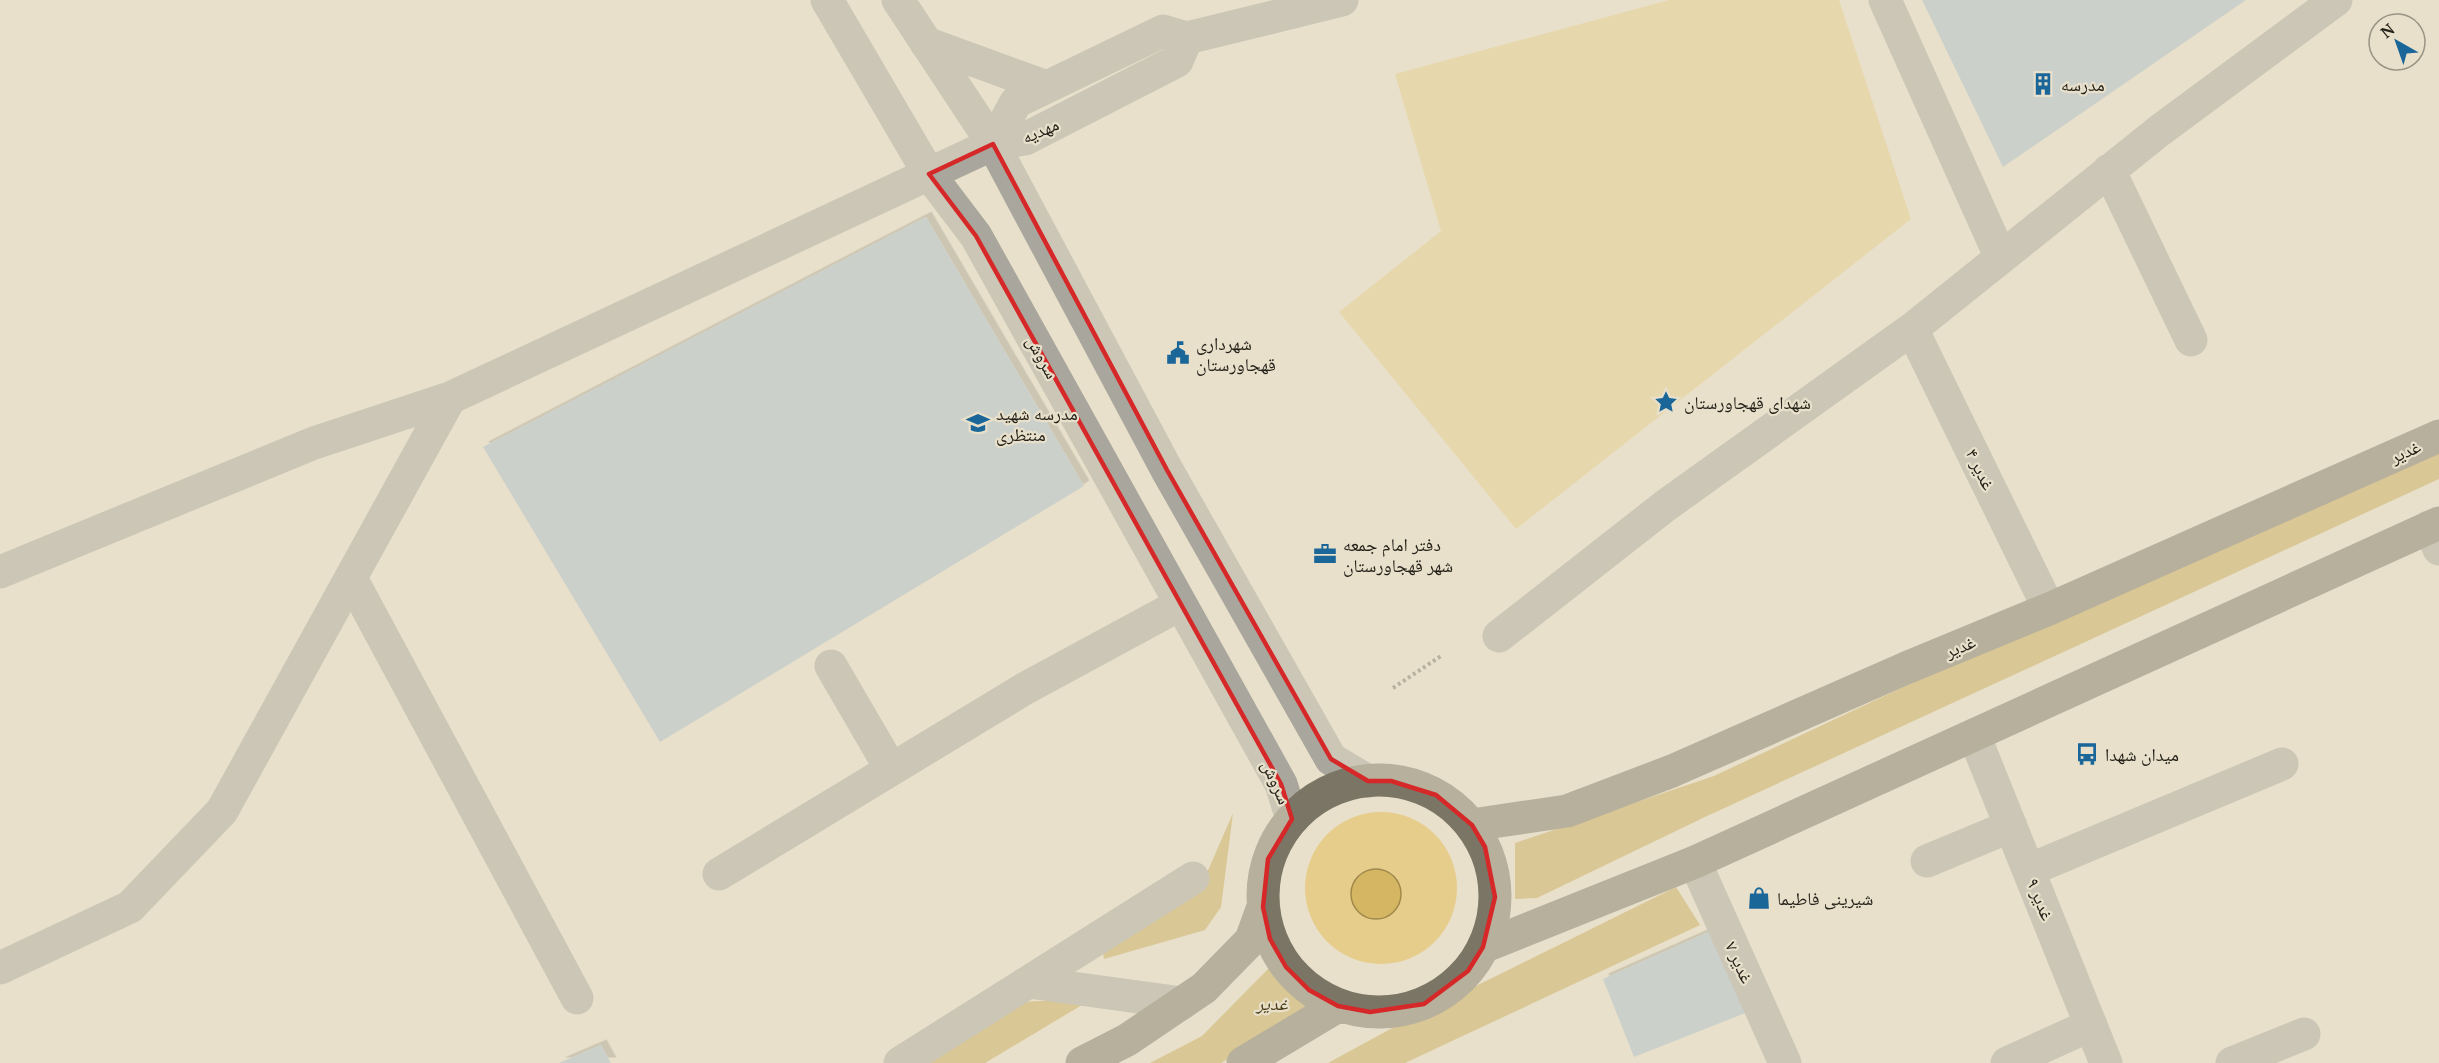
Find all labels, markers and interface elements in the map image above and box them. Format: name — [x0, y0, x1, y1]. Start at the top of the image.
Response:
north arrow — [2367, 12, 2427, 72]
text: N — [2376, 18, 2399, 43]
building icon: مدرسه — [2030, 71, 2056, 97]
place label: مدرسه — [2061, 72, 2105, 96]
street label: مهدیه — [1018, 111, 1062, 149]
street label: سروش — [1021, 331, 1065, 383]
place label: شهرداری قهجاورستان — [1196, 331, 1276, 376]
public building icon: شهرداری قهجاورستان — [1165, 340, 1191, 366]
place icon: شهدای قهجاورستان — [1653, 389, 1679, 415]
place label: شهدای قهجاورستان — [1684, 390, 1811, 414]
place label: مدرسه شهید منتظری — [996, 401, 1078, 446]
school or university icon: مدرسه شهید منتظری — [965, 410, 991, 436]
street label: غدیر — [2385, 434, 2424, 469]
street label: غدیر ۴ — [1961, 444, 2001, 494]
place label: دفتر امام جمعه شهر قهجاورستان — [1343, 532, 1453, 577]
office icon: دفتر امام جمعه شهر قهجاورستان — [1312, 541, 1338, 567]
street label: غدیر — [1940, 629, 1979, 663]
bus stop icon: میدان شهدا — [2074, 741, 2100, 767]
place label: میدان شهدا — [2105, 742, 2179, 766]
street label: سروش — [1257, 756, 1297, 808]
street label: غدیر ۹ — [2022, 874, 2060, 924]
shop icon: شیرینی فاطیما — [1746, 885, 1772, 911]
place label: شیرینی فاطیما — [1777, 886, 1873, 910]
street label: غدیر ۷ — [1720, 937, 1760, 987]
park label: غدیر — [1254, 991, 1288, 1015]

